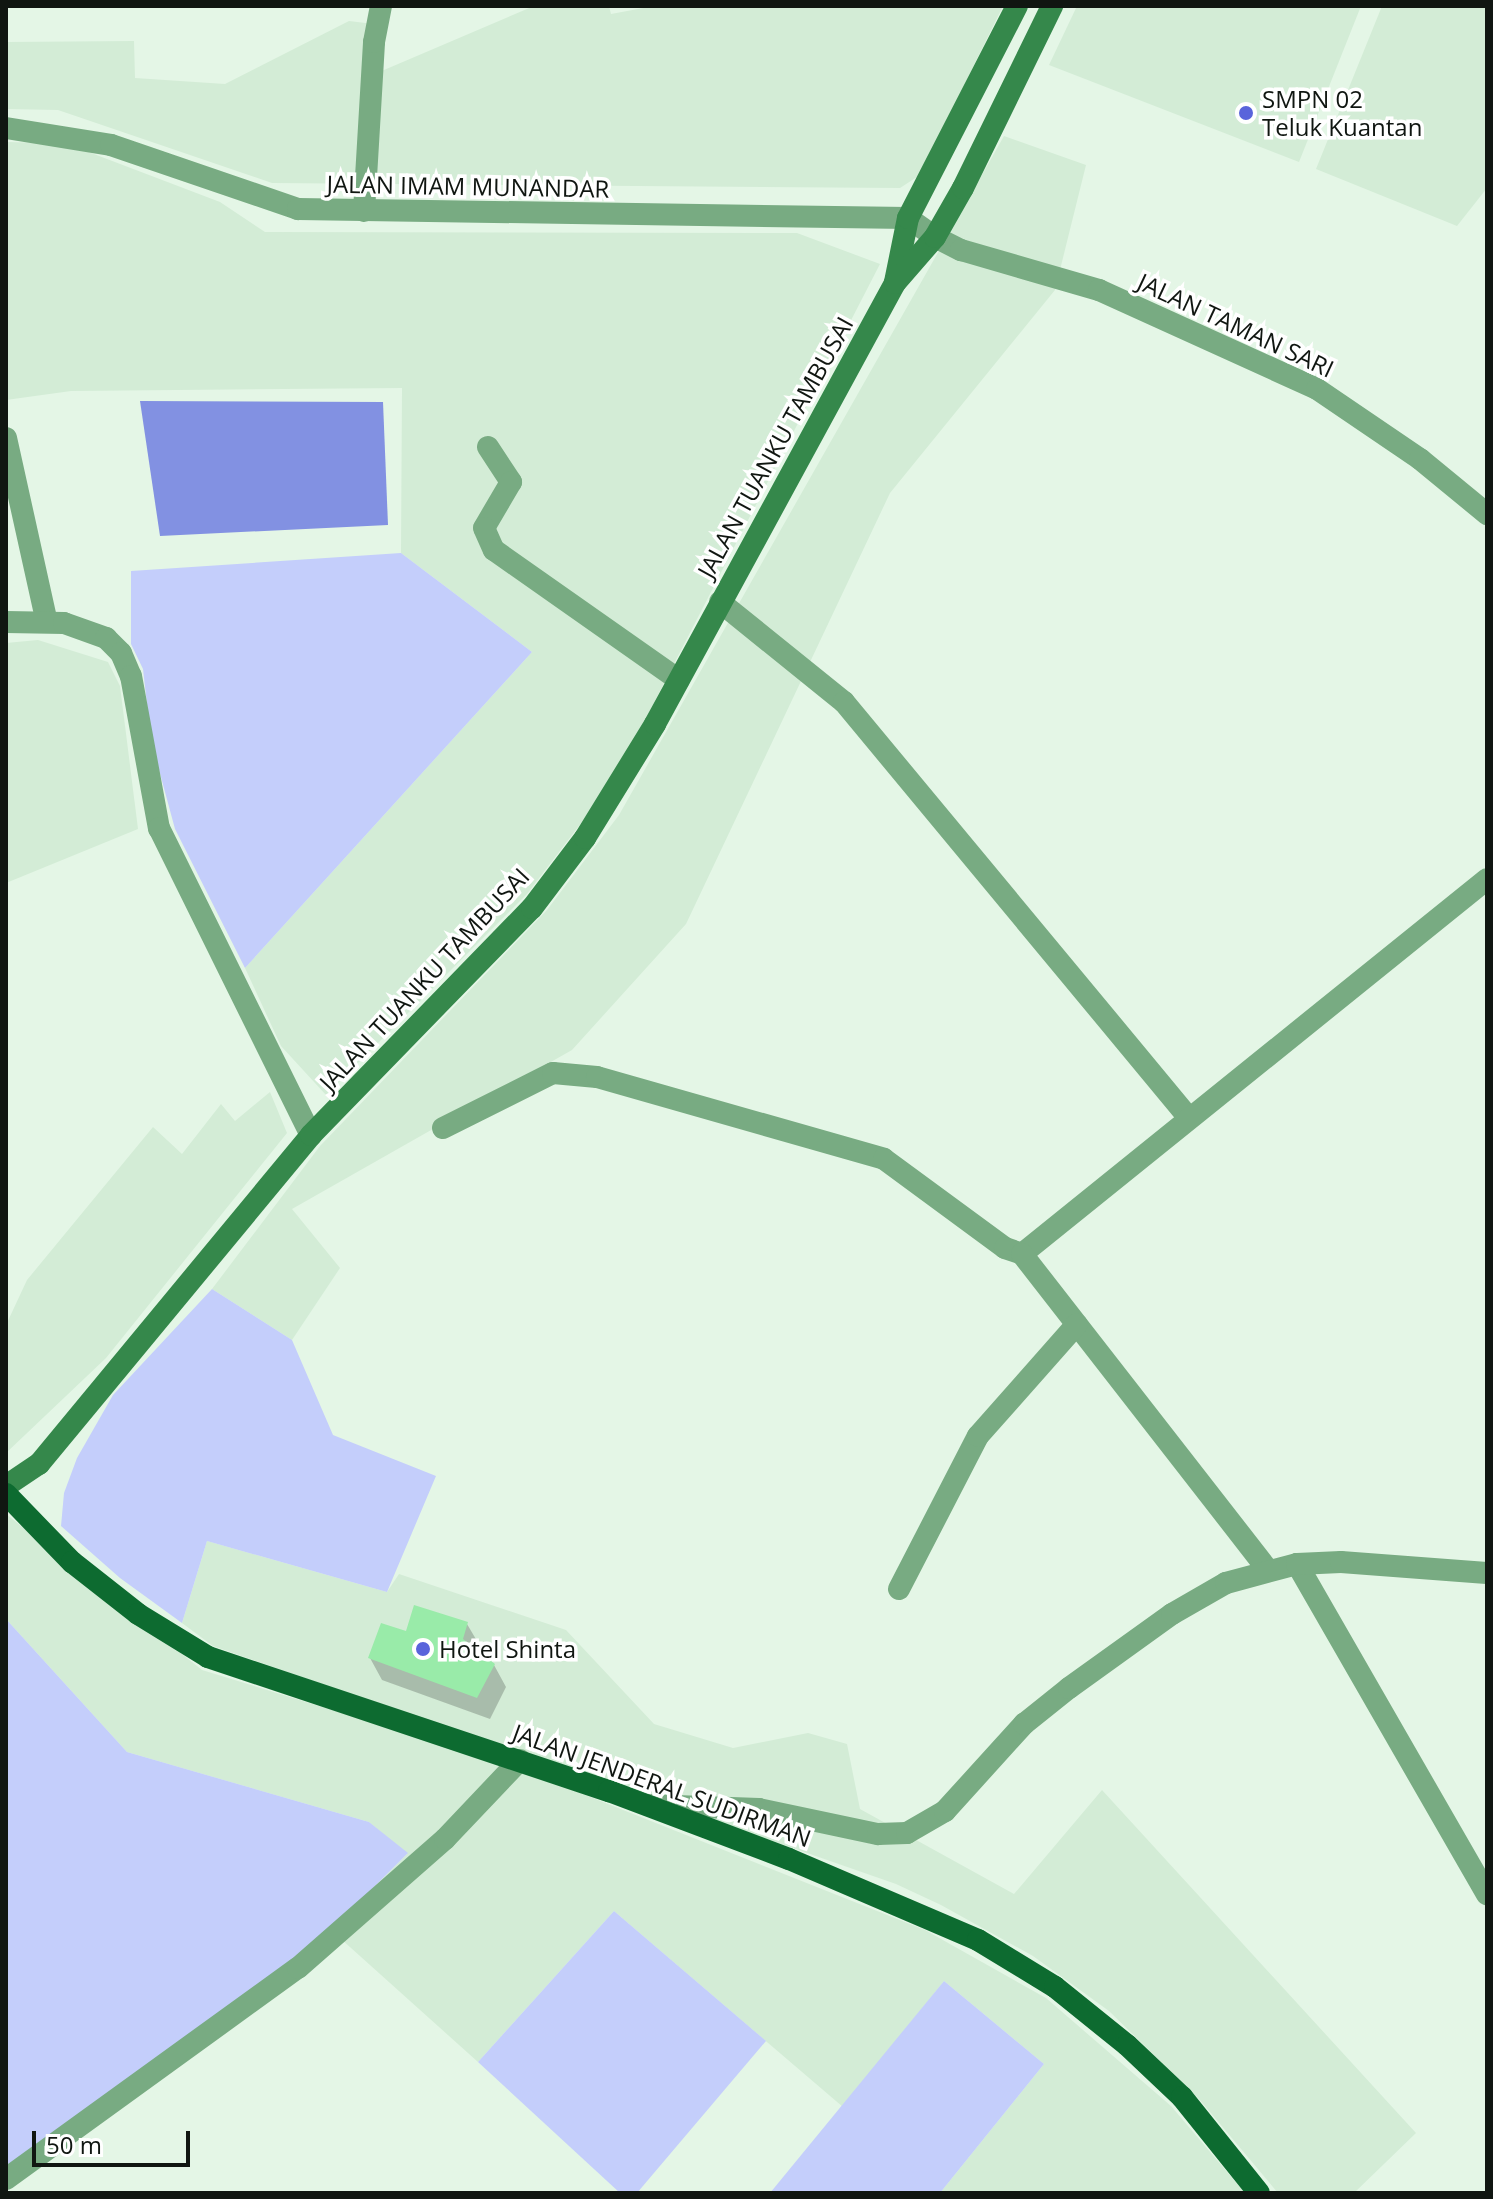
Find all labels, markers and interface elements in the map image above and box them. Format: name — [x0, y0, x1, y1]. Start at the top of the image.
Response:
place label: SMPN 02 Teluk Kuantan — [1262, 85, 1422, 141]
marker: SMPN 02 Teluk Kuantan — [1237, 104, 1255, 122]
street label: JALAN IMAM MUNANDAR — [326, 169, 610, 203]
street label: JALAN TAMAN SARI — [1133, 267, 1339, 383]
street label: JALAN TUANKU TAMBUSAI — [691, 311, 859, 583]
street label: JALAN TUANKU TAMBUSAI — [313, 862, 535, 1096]
place label: Hotel Shinta — [439, 1635, 576, 1663]
marker: Hotel Shinta — [414, 1640, 432, 1658]
street label: JALAN JENDERAL SUDIRMAN — [509, 1718, 815, 1852]
scale bar — [36, 2115, 194, 2165]
text: 50 m — [46, 2128, 102, 2161]

